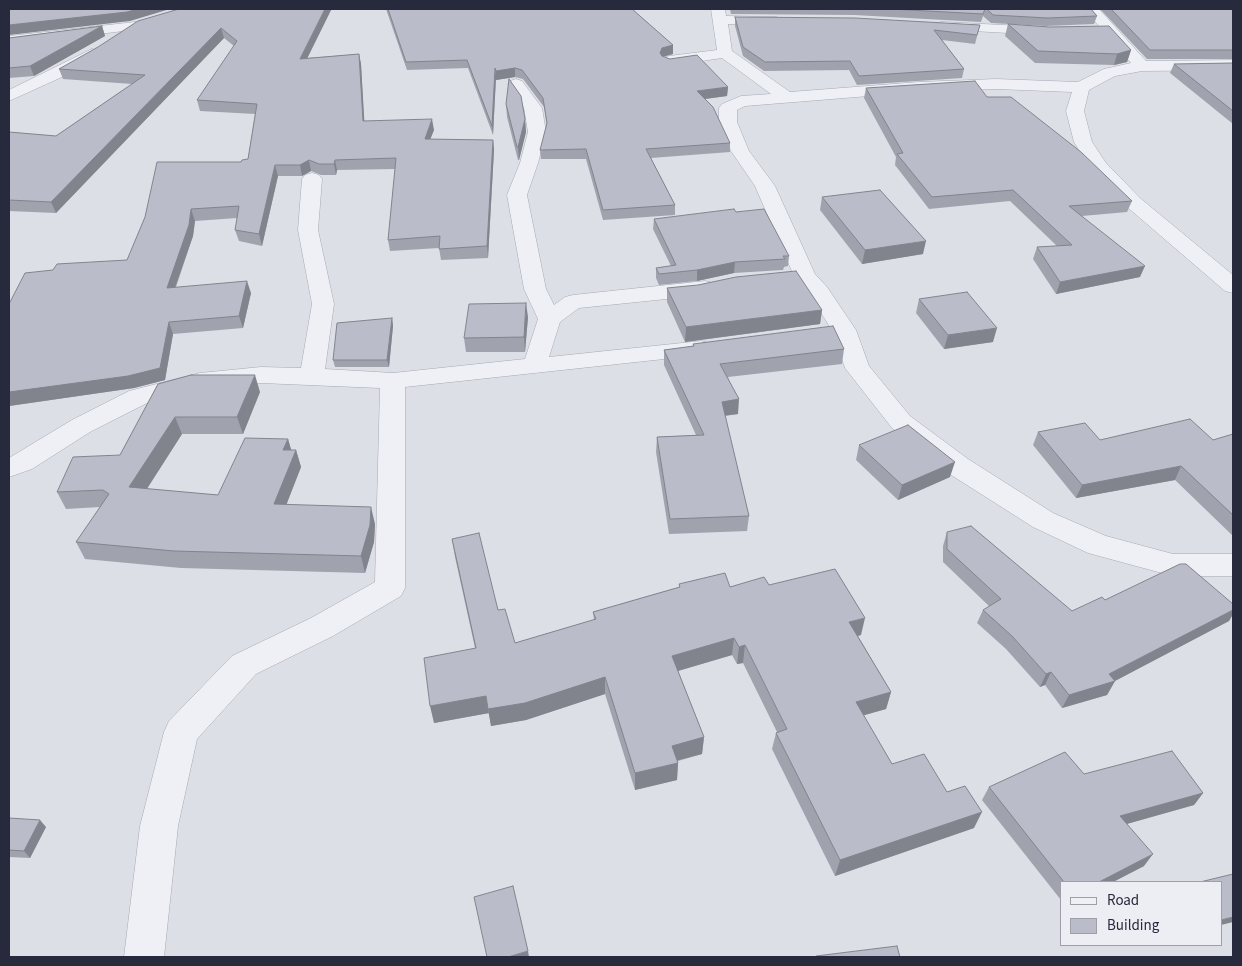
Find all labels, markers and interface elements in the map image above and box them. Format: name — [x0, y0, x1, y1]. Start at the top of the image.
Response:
legend — [1060, 881, 1222, 946]
text: Road — [1107, 890, 1139, 911]
text: Building — [1107, 915, 1159, 936]

